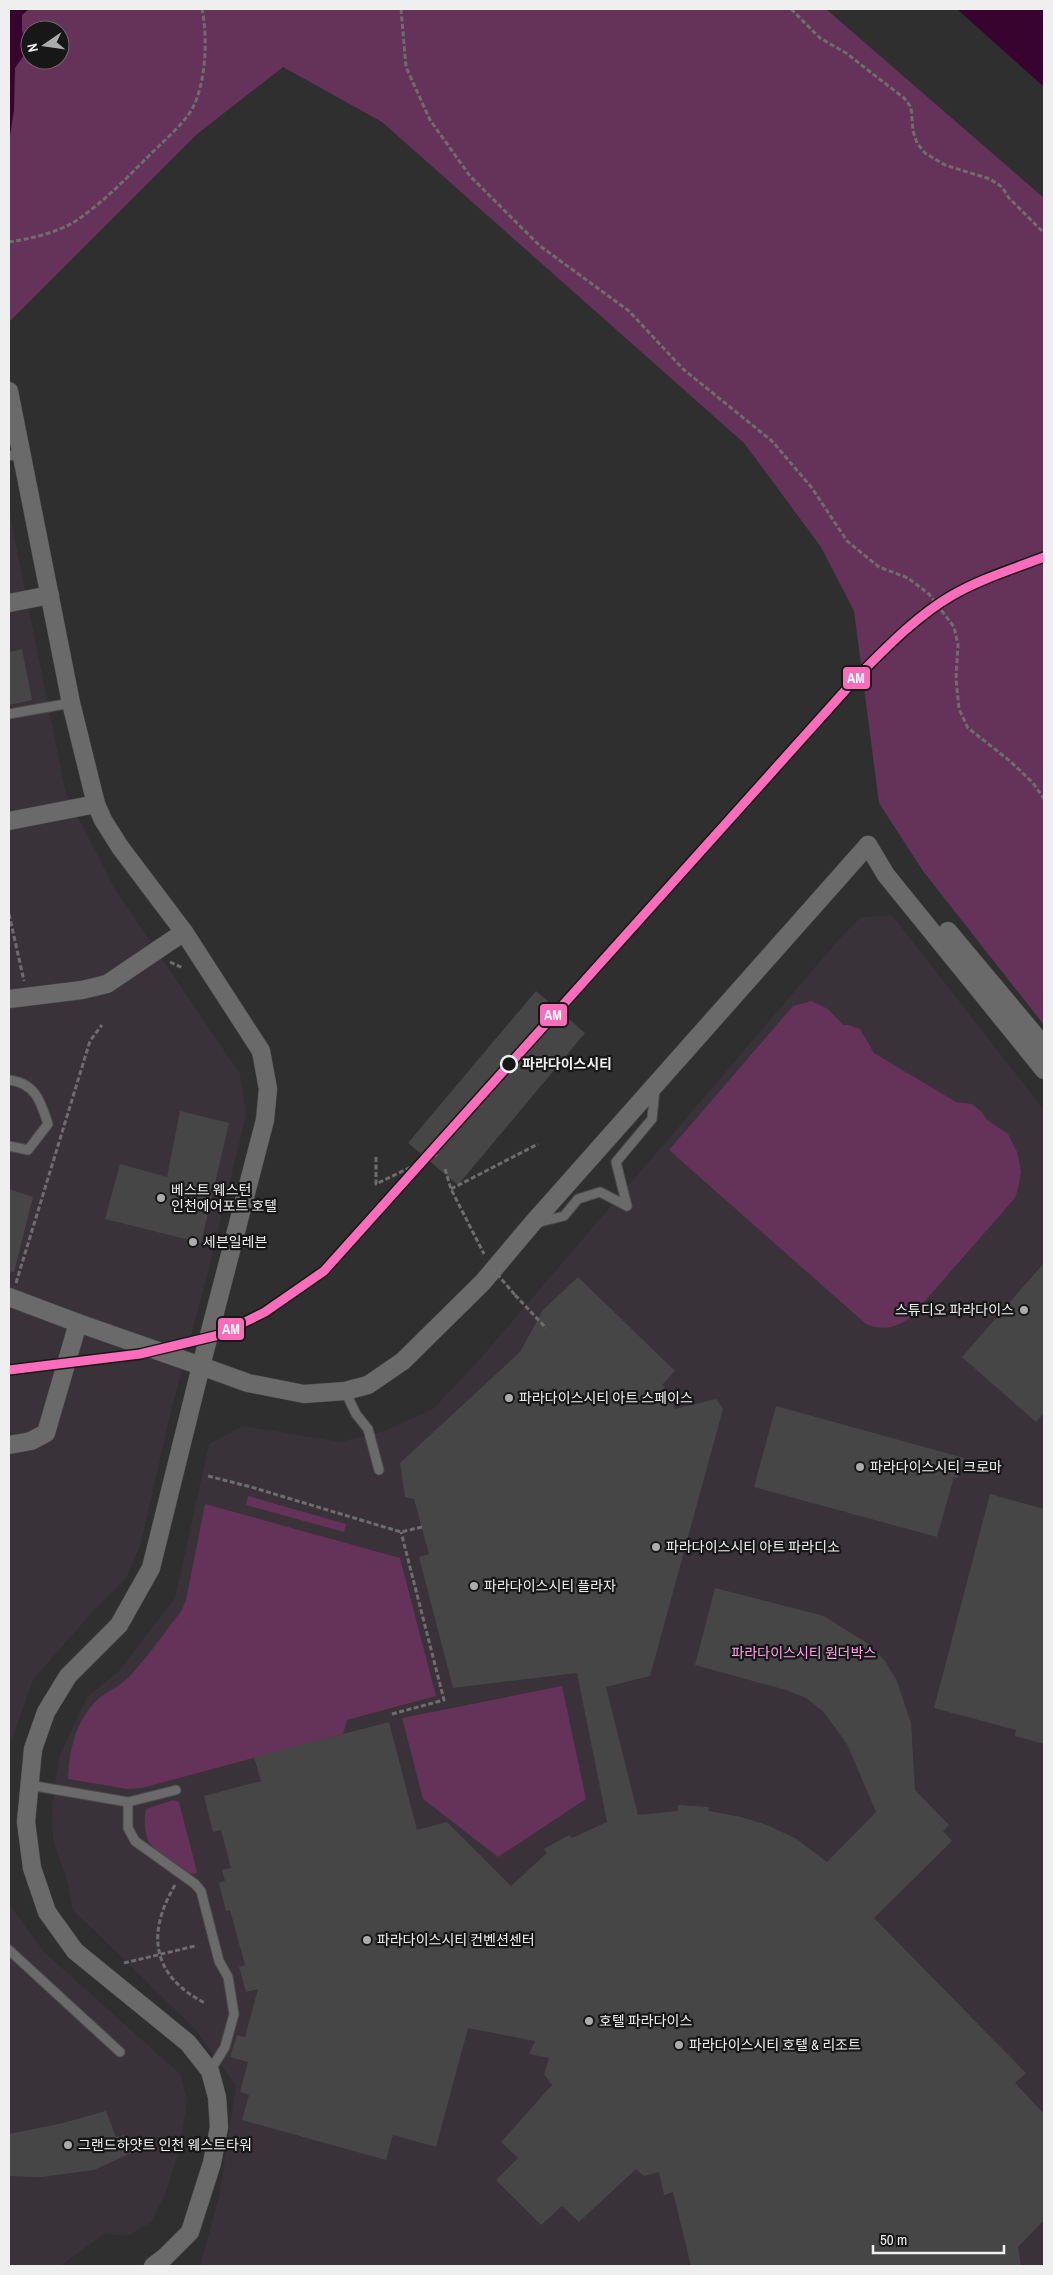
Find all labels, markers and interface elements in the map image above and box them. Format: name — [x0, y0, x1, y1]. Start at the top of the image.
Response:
north arrow — [20, 20, 70, 70]
text: N — [23, 42, 42, 54]
line badge: AM — [842, 666, 871, 690]
text: AM — [847, 669, 865, 687]
line badge: AM — [539, 1003, 568, 1027]
text: AM — [544, 1006, 562, 1024]
marker: 파라다이스시티 — [500, 1055, 518, 1073]
place label: 파라다이스시티 — [522, 1055, 612, 1073]
place label: 베스트 웨스턴 인천에어포트 호텔 — [171, 1181, 277, 1215]
marker: 베스트 웨스턴 인천에어포트 호텔 — [155, 1192, 167, 1204]
place label: 세븐일레븐 — [203, 1233, 268, 1251]
marker: 세븐일레븐 — [187, 1236, 199, 1248]
place label: 스튜디오 파라다이스 — [895, 1301, 1014, 1319]
marker: 스튜디오 파라다이스 — [1018, 1304, 1030, 1316]
line badge: AM — [217, 1317, 245, 1341]
text: AM — [222, 1320, 240, 1338]
place label: 파라다이스시티 아트 스페이스 — [519, 1389, 693, 1407]
marker: 파라다이스시티 아트 스페이스 — [503, 1392, 515, 1404]
place label: 파라다이스시티 크로마 — [870, 1458, 1002, 1476]
marker: 파라다이스시티 크로마 — [854, 1461, 866, 1473]
place label: 파라다이스시티 아트 파라디소 — [666, 1538, 840, 1556]
marker: 파라다이스시티 아트 파라디소 — [650, 1541, 662, 1553]
place label: 파라다이스시티 플라자 — [484, 1577, 616, 1595]
marker: 파라다이스시티 플라자 — [468, 1580, 480, 1592]
park label: 파라다이스시티 원더박스 — [732, 1644, 877, 1662]
place label: 파라다이스시티 컨벤션센터 — [377, 1931, 535, 1949]
marker: 파라다이스시티 컨벤션센터 — [361, 1934, 373, 1946]
place label: 호텔 파라다이스 — [599, 2012, 692, 2030]
marker: 호텔 파라다이스 — [583, 2015, 595, 2027]
place label: 파라다이스시티 호텔 & 리조트 — [689, 2036, 861, 2054]
marker: 파라다이스시티 호텔 & 리조트 — [673, 2039, 685, 2051]
place label: 그랜드하얏트 인천 웨스트타워 — [78, 2136, 252, 2154]
marker: 그랜드하얏트 인천 웨스트타워 — [62, 2139, 74, 2151]
scale bar — [873, 2222, 1004, 2254]
text: 50 m — [880, 2229, 907, 2250]

